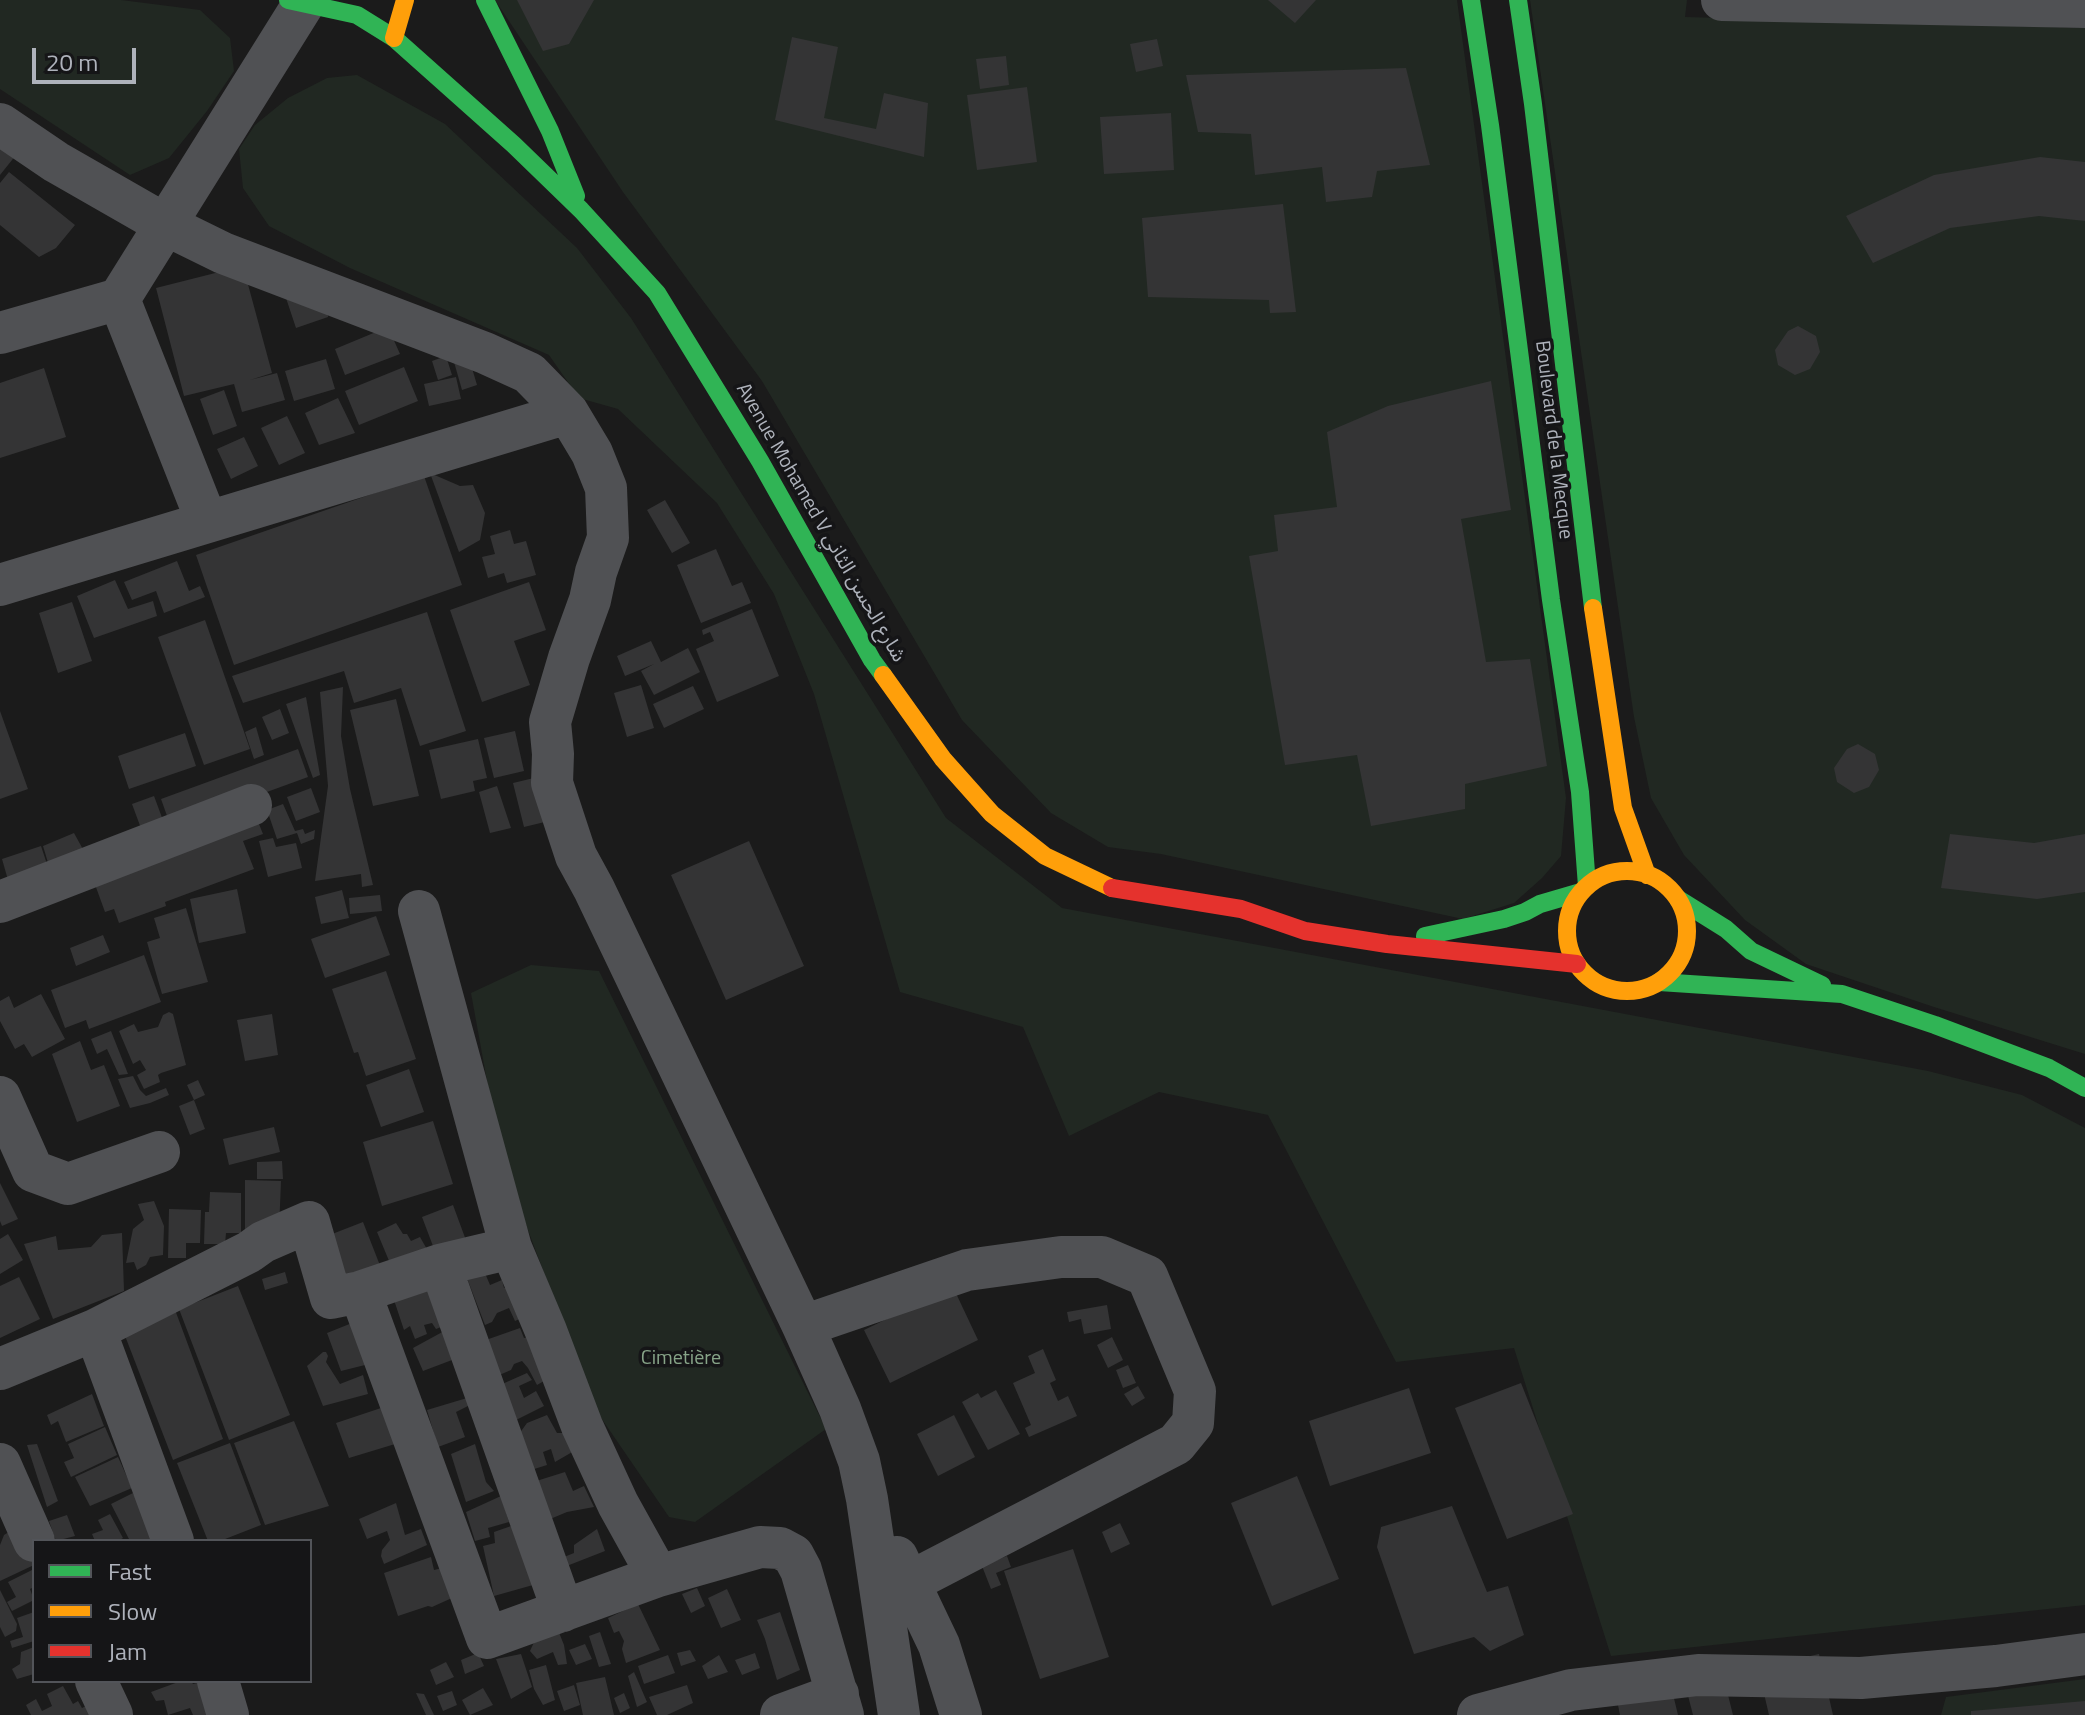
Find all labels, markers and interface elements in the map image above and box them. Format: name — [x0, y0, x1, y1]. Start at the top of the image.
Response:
scale bar — [36, 32, 140, 82]
text: 20 m — [46, 44, 98, 80]
street label: Boulevard de la Mecque — [1529, 339, 1577, 541]
street label: Avenue Mohamed V شارع الحسن الثاني — [730, 379, 910, 667]
park label: Cimetière — [641, 1347, 721, 1371]
legend — [32, 1539, 312, 1683]
text: Fast — [108, 1553, 151, 1589]
text: Slow — [108, 1593, 157, 1629]
text: Jam — [108, 1633, 147, 1669]

